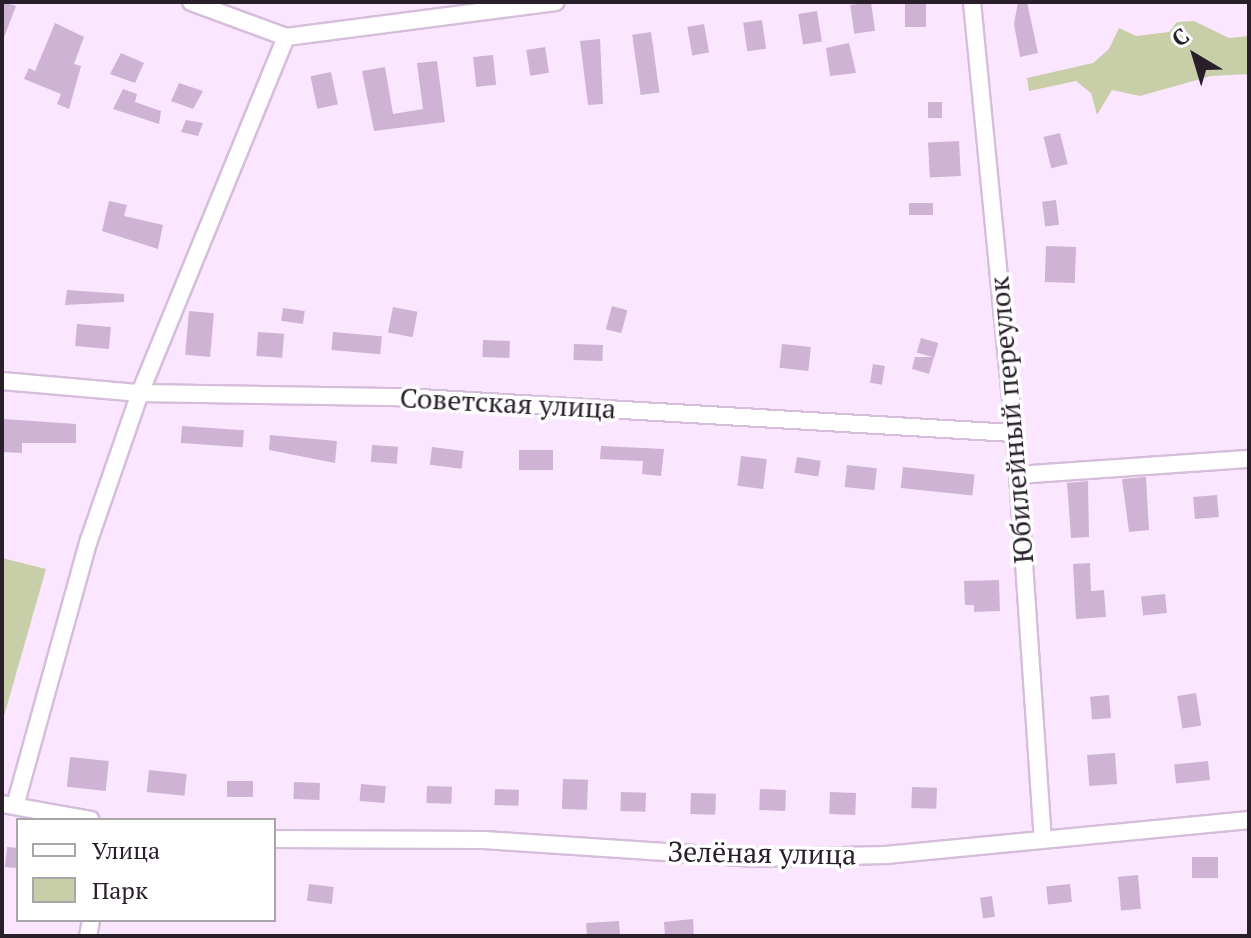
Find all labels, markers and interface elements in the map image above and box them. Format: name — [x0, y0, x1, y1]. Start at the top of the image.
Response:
north arrow — [1155, 16, 1235, 96]
text: С — [1165, 21, 1194, 53]
street label: Юбилейный переулок — [982, 275, 1040, 565]
street label: Советская улица — [399, 381, 617, 425]
legend — [16, 818, 276, 922]
text: Улица — [92, 834, 160, 866]
street label: Зелёная улица — [667, 835, 857, 871]
text: Парк — [92, 874, 148, 906]

